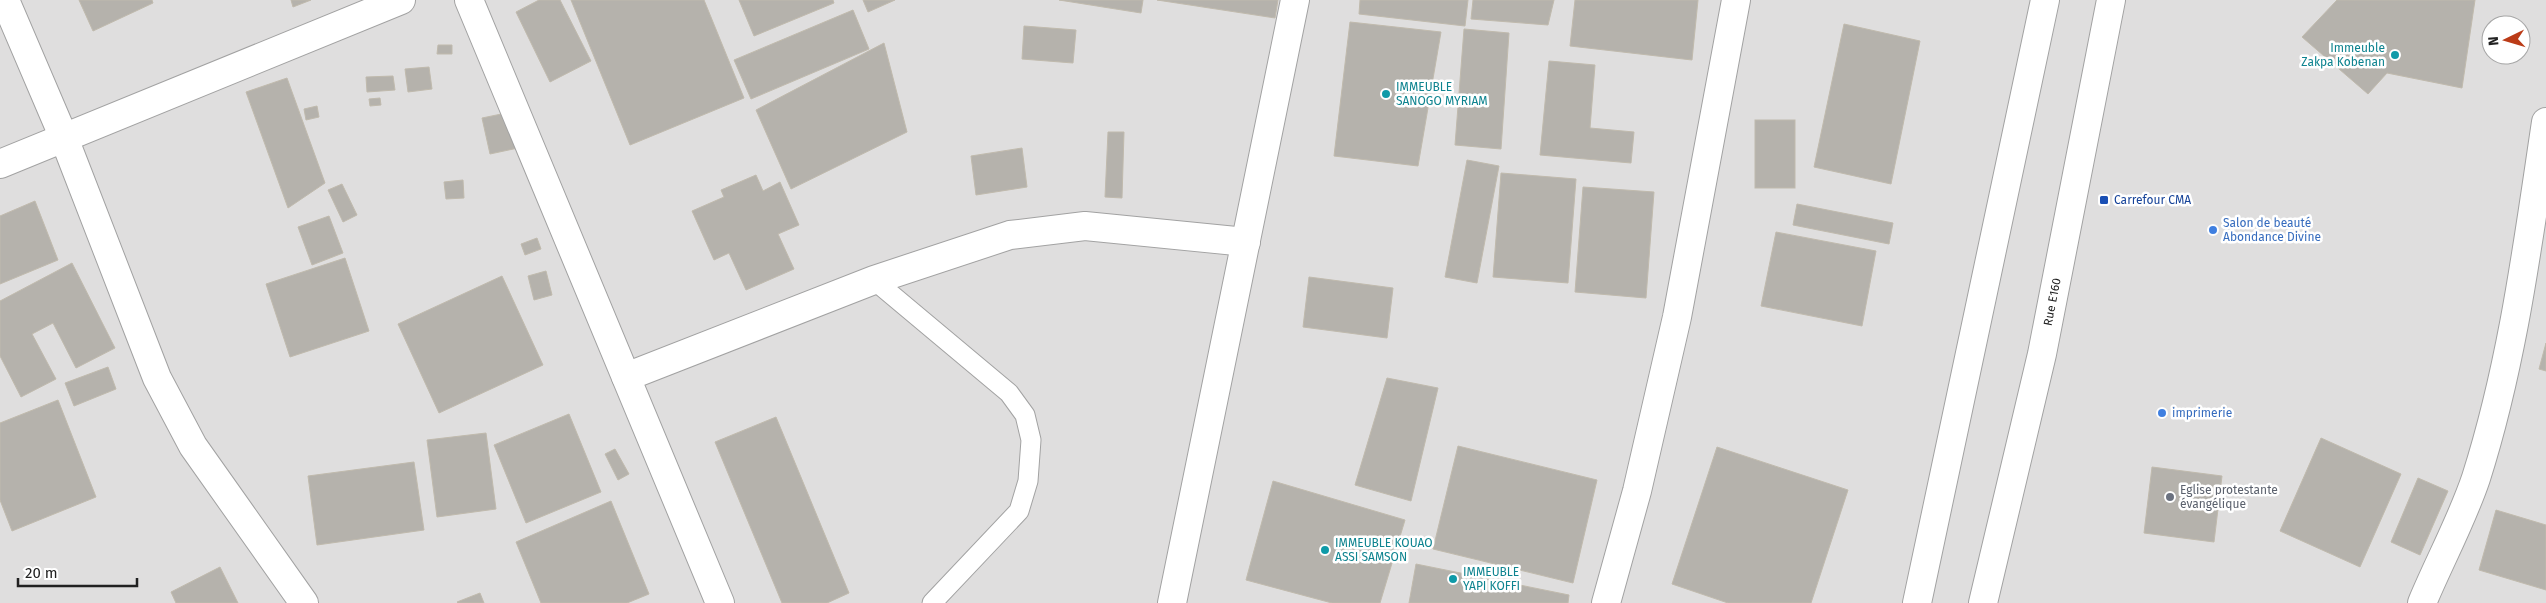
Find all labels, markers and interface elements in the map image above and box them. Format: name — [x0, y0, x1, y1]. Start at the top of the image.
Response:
north arrow — [2481, 15, 2531, 65]
text: N — [2485, 36, 2502, 46]
place label: Immeuble Zakpa Kobenan — [2301, 41, 2385, 69]
marker: Immeuble Zakpa Kobenan — [2389, 49, 2401, 61]
place label: IMMEUBLE SANOGO MYRIAM — [1396, 80, 1488, 108]
marker: IMMEUBLE SANOGO MYRIAM — [1380, 88, 1392, 100]
place label: Carrefour CMA — [2114, 193, 2191, 207]
marker: Carrefour CMA — [2098, 194, 2110, 206]
place label: Salon de beauté Abondance Divine — [2223, 216, 2321, 244]
marker: Salon de beauté Abondance Divine — [2207, 224, 2219, 236]
street label: Rue E160 — [2041, 276, 2064, 327]
place label: imprimerie — [2172, 406, 2232, 420]
marker: imprimerie — [2156, 407, 2168, 419]
place label: Eglise protestante évangélique — [2180, 483, 2278, 511]
marker: Eglise protestante évangélique — [2164, 491, 2176, 503]
place label: IMMEUBLE KOUAO ASSI SAMSON — [1335, 536, 1433, 564]
marker: IMMEUBLE KOUAO ASSI SAMSON — [1319, 544, 1331, 556]
scale bar — [18, 556, 136, 588]
text: 20 m — [25, 564, 58, 582]
place label: IMMEUBLE YAPI KOFFI — [1463, 565, 1520, 593]
marker: IMMEUBLE YAPI KOFFI — [1447, 573, 1459, 585]

